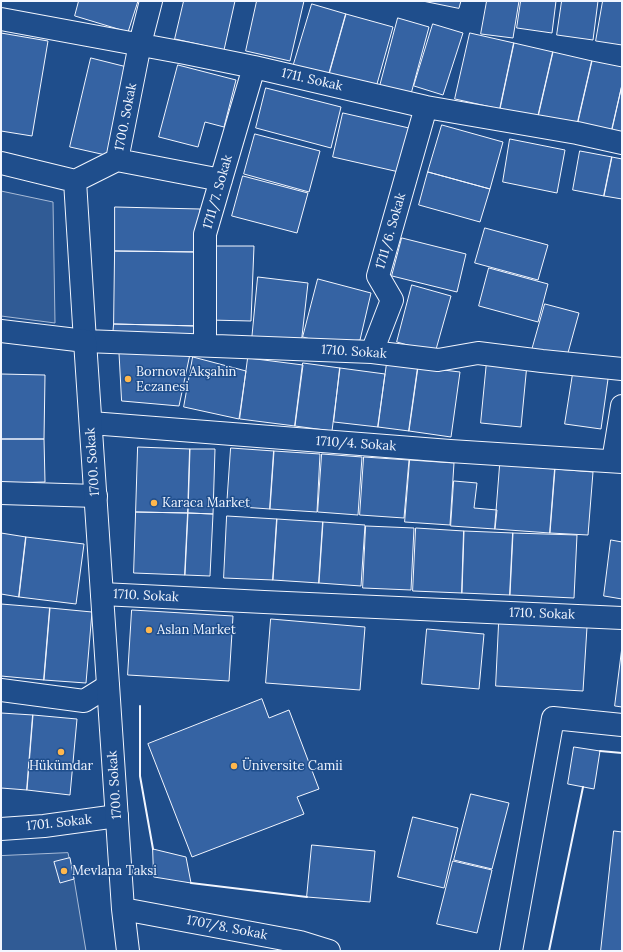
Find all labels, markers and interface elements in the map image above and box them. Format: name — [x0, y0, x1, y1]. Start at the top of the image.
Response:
street label: 1711. Sokak — [280, 65, 344, 95]
street label: 1700. Sokak — [112, 82, 140, 152]
street label: 1711/7. Sokak — [200, 153, 236, 231]
street label: 1711/6. Sokak — [373, 191, 409, 271]
street label: 1710. Sokak — [321, 342, 387, 362]
place label: Bornova Akşahin Eczanesi — [136, 364, 236, 395]
marker: Bornova Akşahin Eczanesi — [123, 374, 133, 384]
street label: 1700. Sokak — [83, 427, 103, 497]
street label: 1710/4. Sokak — [315, 433, 397, 455]
place label: Karaca Market — [162, 495, 250, 511]
marker: Karaca Market — [149, 498, 159, 508]
street label: 1710. Sokak — [113, 586, 179, 606]
street label: 1710. Sokak — [509, 605, 575, 623]
place label: Aslan Market — [157, 622, 236, 638]
marker: Aslan Market — [144, 625, 154, 635]
marker: Hükümdar — [56, 747, 66, 757]
street label: 1700. Sokak — [105, 750, 125, 820]
place label: Hükümdar — [29, 758, 93, 774]
place label: Üniversite Camii — [242, 758, 343, 774]
marker: Üniversite Camii — [229, 761, 239, 771]
street label: 1701. Sokak — [25, 812, 93, 834]
place label: Mevlana Taksi — [72, 863, 157, 879]
marker: Mevlana Taksi — [59, 866, 69, 876]
street label: 1707/8. Sokak — [185, 913, 269, 943]

